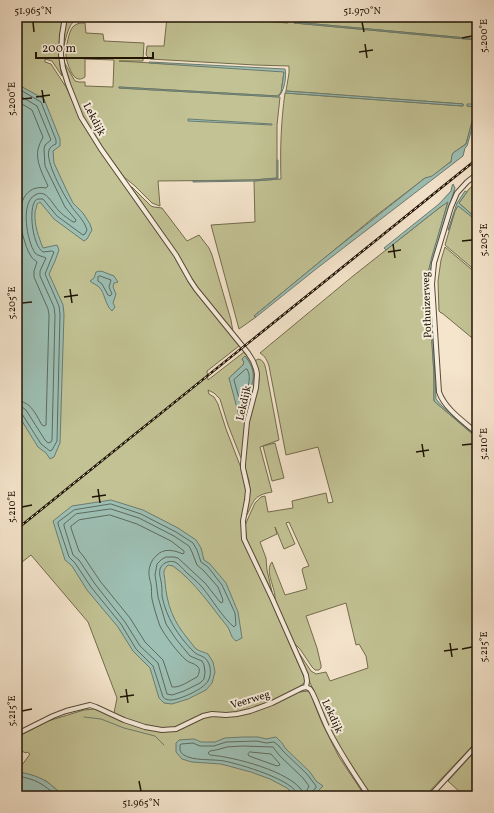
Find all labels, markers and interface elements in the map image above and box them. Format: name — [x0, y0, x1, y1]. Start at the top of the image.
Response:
text: 51.965°N — [14, 4, 52, 18]
text: 51.970°N — [343, 4, 381, 18]
text: 5.200°E — [477, 19, 491, 53]
scale bar — [36, 34, 153, 60]
text: 200 m — [42, 41, 76, 57]
text: 5.200°E — [5, 82, 19, 116]
street label: Lekdijk — [79, 100, 109, 139]
text: 5.205°E — [477, 224, 491, 256]
street label: Pothuizerweg — [419, 271, 436, 338]
text: 5.205°E — [5, 287, 19, 319]
street label: Lekdijk — [233, 384, 256, 422]
text: 5.210°E — [477, 428, 491, 460]
text: 5.210°E — [5, 491, 19, 523]
text: 5.215°E — [477, 632, 491, 662]
street label: Veerweg — [229, 687, 272, 714]
text: 5.215°E — [5, 696, 19, 726]
street label: Lekdijk — [317, 697, 346, 736]
text: 51.965°N — [122, 796, 160, 810]

